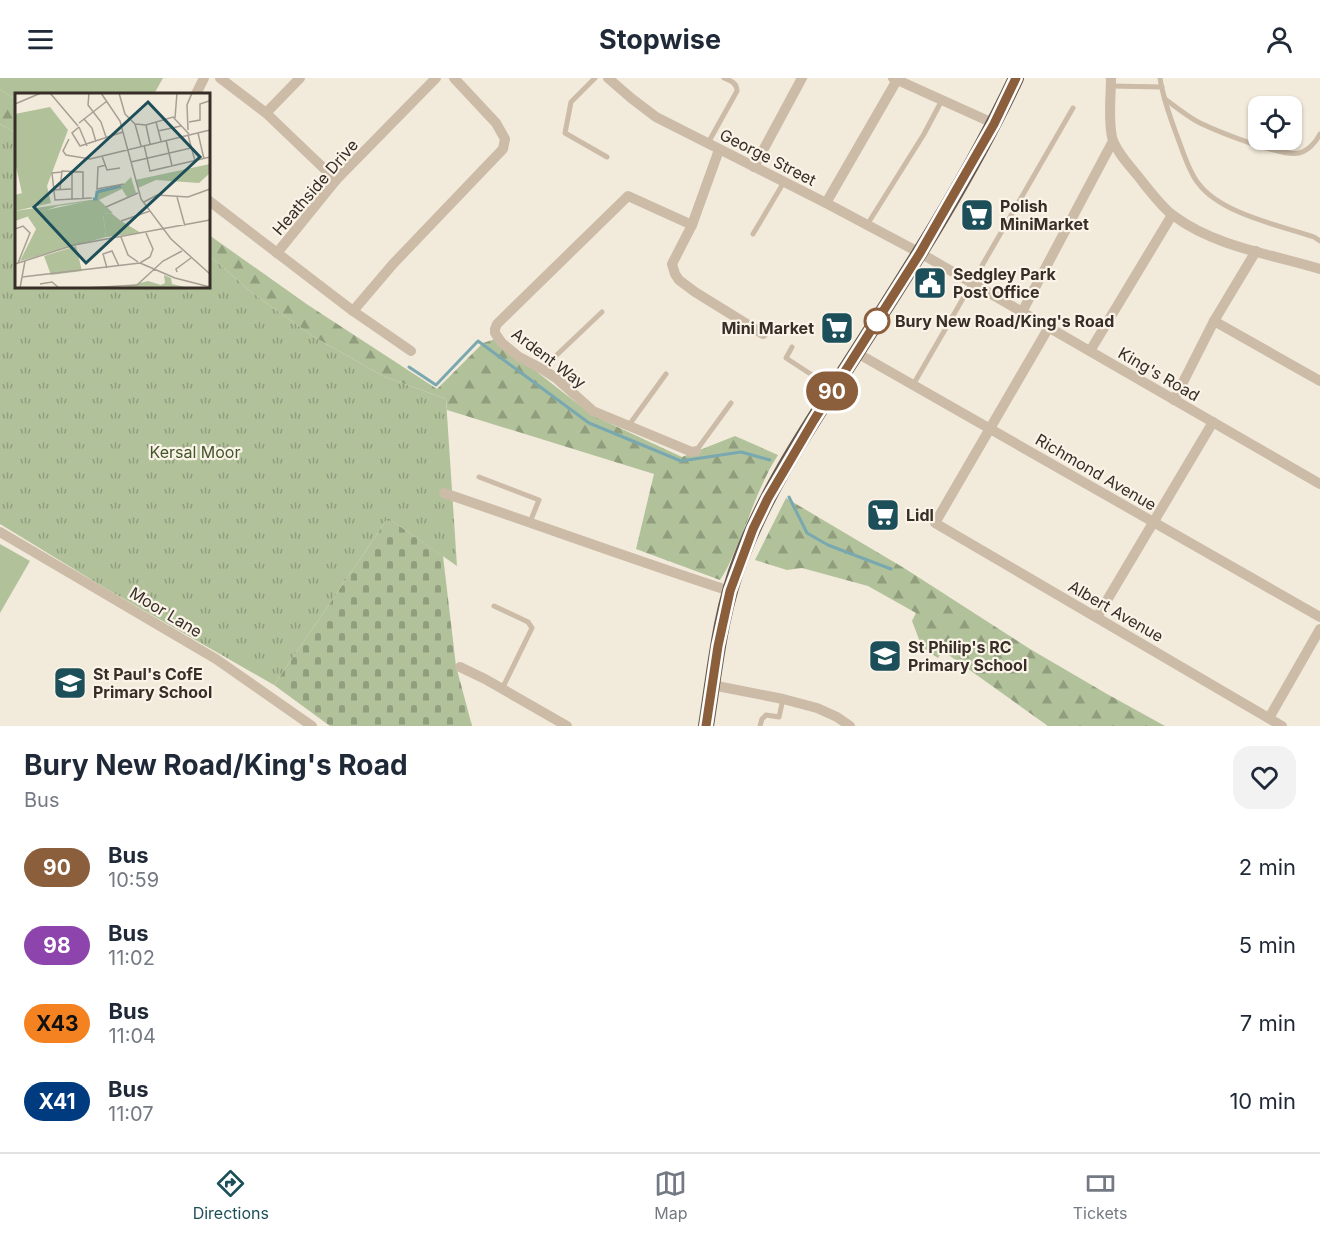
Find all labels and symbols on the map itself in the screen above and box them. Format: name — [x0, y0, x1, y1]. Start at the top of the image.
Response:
inset map — [15, 93, 210, 288]
street label: George Street — [717, 124, 819, 190]
street label: Heathside Drive — [268, 135, 362, 239]
place label: Polish MiniMarket — [1000, 196, 1089, 234]
supermarket icon: Polish MiniMarket — [959, 197, 995, 233]
place label: Sedgley Park Post Office — [953, 264, 1056, 302]
public building icon: Sedgley Park Post Office — [912, 265, 948, 301]
marker: Bury New Road/King's Road — [864, 308, 890, 334]
supermarket icon: Mini Market — [819, 310, 855, 346]
place label: Bury New Road/King's Road — [895, 311, 1114, 331]
place label: Mini Market — [721, 318, 814, 338]
street label: Ardent Way — [508, 324, 590, 392]
street label: King's Road — [1115, 343, 1203, 405]
line badge: 90 — [805, 372, 859, 410]
street label: Richmond Avenue — [1032, 429, 1160, 515]
park label: Kersal Moor — [150, 442, 240, 462]
supermarket icon: Lidl — [865, 497, 901, 533]
place label: Lidl — [906, 505, 934, 525]
street label: Albert Avenue — [1065, 576, 1167, 646]
street label: Moor Lane — [126, 583, 206, 641]
place label: St Philip's RC Primary School — [908, 637, 1027, 675]
school or university icon: St Philip's RC Primary School — [867, 638, 903, 674]
place label: St Paul's CofE Primary School — [93, 664, 212, 702]
school or university icon: St Paul's CofE Primary School — [52, 665, 88, 701]

